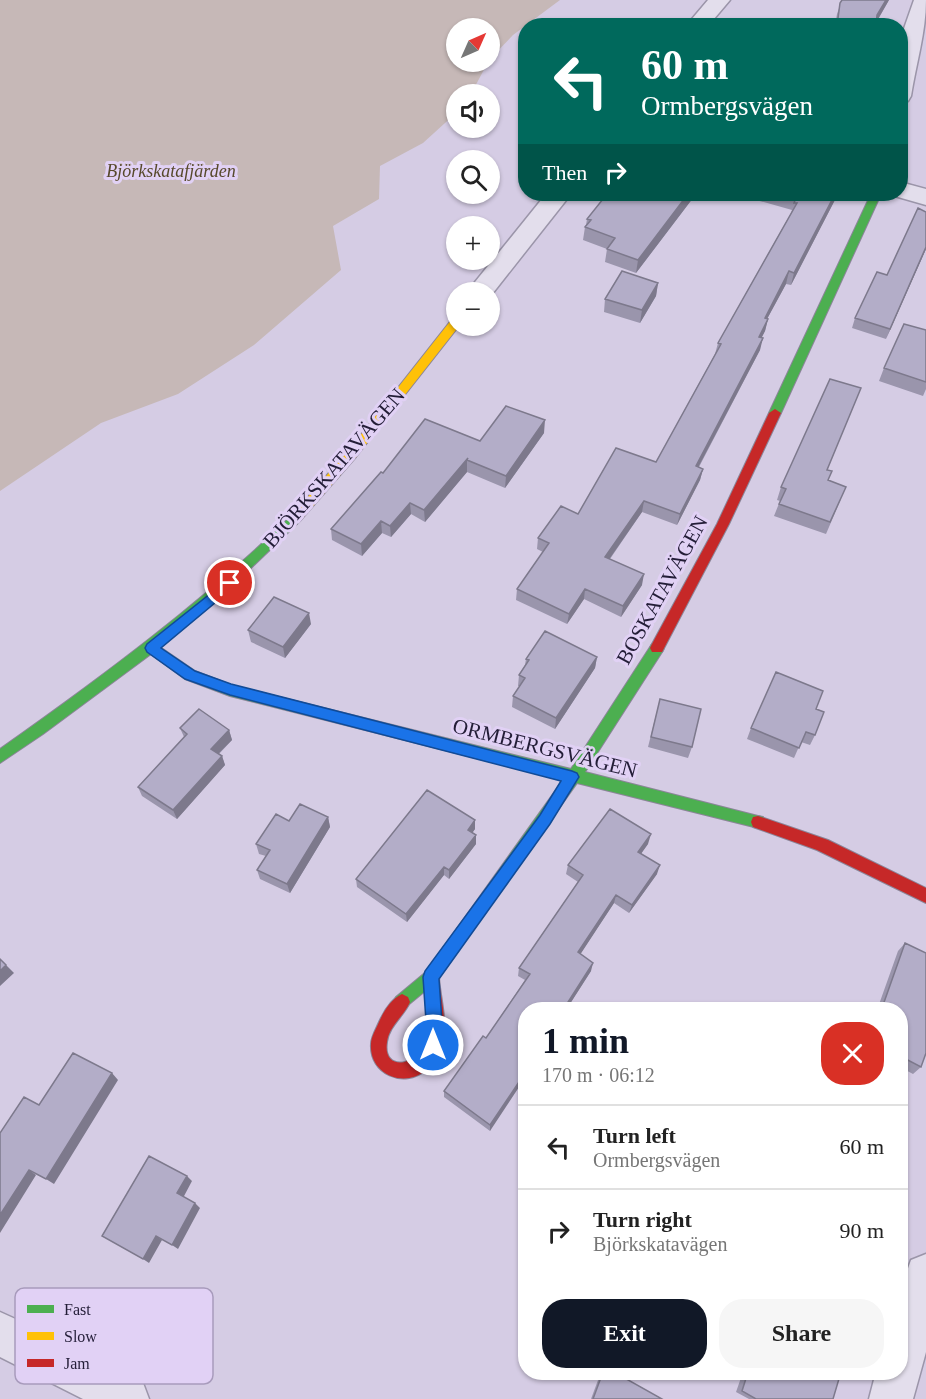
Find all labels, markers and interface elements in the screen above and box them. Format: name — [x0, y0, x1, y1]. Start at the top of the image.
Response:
north arrow — [446, 18, 500, 72]
map controls — [446, 18, 500, 336]
icon: left — [542, 42, 620, 120]
text: 60 m — [641, 42, 729, 88]
button: sound — [446, 84, 500, 138]
text: Ormbergsvägen — [641, 91, 813, 121]
button: search — [446, 150, 500, 204]
icon: right — [599, 156, 632, 189]
text: Then — [542, 160, 587, 185]
water label: Björkskatafjärden — [106, 161, 236, 181]
button: + — [446, 216, 500, 270]
button: − — [446, 282, 500, 336]
street label: BJÖRKSKATAVÄGEN — [258, 383, 410, 553]
street label: BOSKATAVÄGEN — [611, 512, 713, 668]
pin — [204, 557, 255, 608]
icon: arrive — [213, 566, 246, 599]
street label: ORMBERGSVÄGEN — [450, 713, 640, 783]
position arrow — [401, 1013, 465, 1077]
text: 1 min — [542, 1021, 629, 1061]
button: close — [821, 1022, 884, 1085]
text: 170 m · 06:12 — [542, 1064, 655, 1086]
text: Turn left — [593, 1123, 676, 1148]
icon: left — [542, 1131, 575, 1164]
text: 60 m — [839, 1134, 884, 1159]
text: Ormbergsvägen — [593, 1149, 720, 1171]
text: Turn right — [593, 1207, 692, 1232]
icon: right — [542, 1215, 575, 1248]
text: 90 m — [839, 1218, 884, 1243]
text: Björkskatavägen — [593, 1233, 727, 1255]
legend — [15, 1288, 213, 1384]
button: Exit — [542, 1299, 707, 1368]
button: Share — [719, 1299, 884, 1368]
text: Fast — [64, 1301, 91, 1318]
text: Slow — [64, 1328, 97, 1345]
text: Jam — [64, 1355, 90, 1372]

